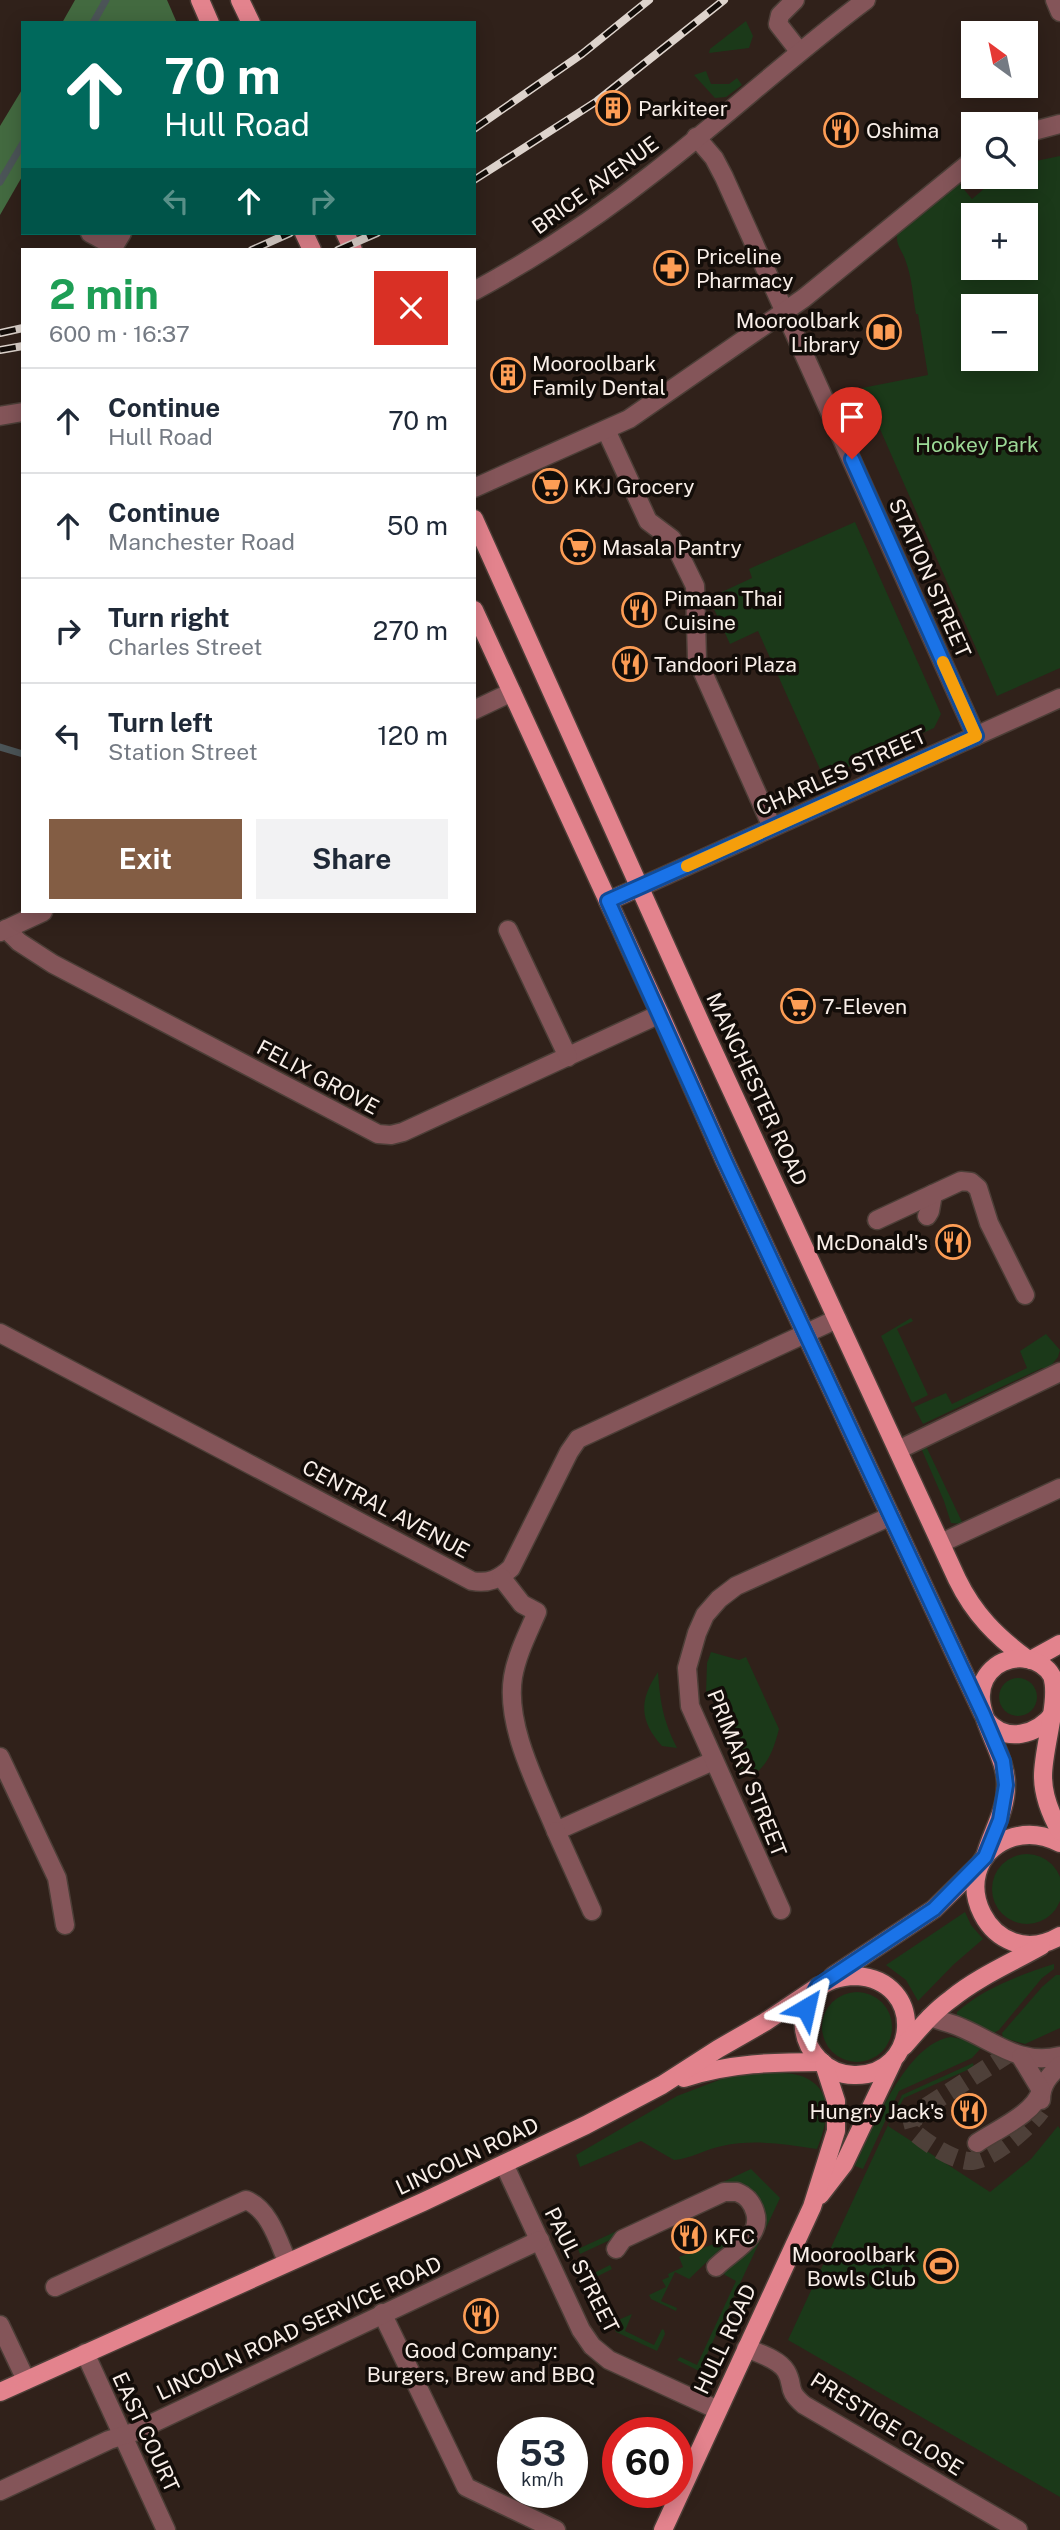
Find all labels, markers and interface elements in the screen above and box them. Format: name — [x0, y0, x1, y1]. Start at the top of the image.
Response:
north arrow — [961, 21, 1038, 98]
map controls — [961, 21, 1038, 371]
text: 70 m — [164, 47, 281, 105]
icon: ahead — [49, 49, 140, 140]
building icon: Parkiteer — [594, 89, 632, 127]
place label: Parkiteer — [638, 96, 728, 121]
text: Hull Road — [164, 106, 310, 143]
restaurant icon: Oshima — [822, 111, 860, 149]
button: search — [961, 112, 1038, 189]
place label: Oshima — [866, 118, 939, 143]
street label: BRICE AVENUE — [527, 131, 663, 239]
icon: left — [157, 182, 195, 220]
icon: ahead — [230, 182, 268, 220]
icon: right — [303, 182, 341, 220]
button: + — [961, 203, 1038, 280]
place label: Priceline Pharmacy — [696, 244, 794, 293]
pharmacy icon: Priceline Pharmacy — [652, 249, 690, 287]
text: 2 min — [49, 269, 159, 318]
button: close — [374, 271, 448, 345]
button: − — [961, 294, 1038, 371]
place label: Mooroolbark Library — [736, 308, 860, 357]
library icon: Mooroolbark Library — [865, 313, 903, 351]
text: 600 m · 16:37 — [49, 320, 190, 347]
place label: Mooroolbark Family Dental — [532, 351, 666, 400]
building icon: Mooroolbark Family Dental — [489, 356, 527, 394]
pin — [822, 387, 882, 459]
text: Continue — [108, 392, 220, 423]
icon: arrive — [833, 398, 871, 436]
icon: ahead — [49, 402, 87, 440]
text: 70 m — [388, 405, 448, 436]
text: Hull Road — [108, 423, 213, 450]
park label: Hookey Park — [915, 432, 1039, 457]
supermarket icon: KKJ Grocery — [531, 467, 569, 505]
place label: KKJ Grocery — [574, 474, 694, 499]
street label: STATION STREET — [884, 495, 976, 661]
text: Continue — [108, 497, 220, 528]
icon: ahead — [49, 507, 87, 545]
text: 50 m — [387, 510, 448, 541]
text: Manchester Road — [108, 528, 295, 555]
supermarket icon: Masala Pantry — [559, 528, 597, 566]
place label: Masala Pantry — [602, 535, 742, 560]
place label: Pimaan Thai Cuisine — [664, 586, 783, 635]
restaurant icon: Pimaan Thai Cuisine — [620, 591, 658, 629]
text: Turn right — [108, 602, 230, 633]
icon: right — [49, 612, 87, 650]
text: 270 m — [373, 615, 448, 646]
text: Charles Street — [108, 633, 262, 660]
restaurant icon: Tandoori Plaza — [611, 645, 649, 683]
place label: Tandoori Plaza — [654, 652, 797, 677]
text: Turn left — [108, 707, 213, 738]
icon: left — [49, 717, 87, 755]
text: 120 m — [377, 720, 448, 751]
street label: CHARLES STREET — [752, 723, 930, 821]
text: Station Street — [108, 738, 258, 765]
button: Exit — [49, 819, 242, 899]
button: Share — [256, 819, 448, 899]
supermarket icon: 7-Eleven — [779, 987, 817, 1025]
street label: MANCHESTER ROAD — [701, 989, 813, 1189]
place label: 7-Eleven — [822, 994, 907, 1019]
street label: FELIX GROVE — [253, 1034, 383, 1120]
restaurant icon: McDonald's — [934, 1223, 972, 1261]
place label: McDonald's — [816, 1230, 928, 1255]
street label: CENTRAL AVENUE — [298, 1454, 474, 1564]
street label: PRIMARY STREET — [702, 1686, 792, 1860]
position arrow — [769, 1971, 843, 2045]
restaurant icon: Hungry Jack's — [950, 2092, 988, 2130]
place label: Hungry Jack's — [809, 2099, 944, 2124]
street label: LINCOLN ROAD — [391, 2112, 543, 2200]
street label: PAUL STREET — [540, 2203, 624, 2337]
restaurant icon: KFC — [670, 2217, 708, 2255]
place label: KFC — [714, 2224, 755, 2249]
place label: Mooroolbark Bowls Club — [792, 2242, 916, 2291]
sports icon: Mooroolbark Bowls Club — [922, 2247, 960, 2285]
street label: LINCOLN ROAD SERVICE ROAD — [152, 2251, 446, 2405]
street label: HULL ROAD — [689, 2280, 761, 2398]
restaurant icon: Good Company: Burgers, Brew and BBQ — [462, 2297, 500, 2335]
place label: Good Company: Burgers, Brew and BBQ — [367, 2338, 595, 2387]
street label: PRESTIGE CLOSE — [806, 2367, 968, 2481]
street label: EAST COURT — [107, 2368, 185, 2496]
speed limit sign: 60 — [602, 2417, 693, 2508]
text: 53 — [519, 2433, 566, 2474]
text: km/h — [521, 2469, 564, 2490]

